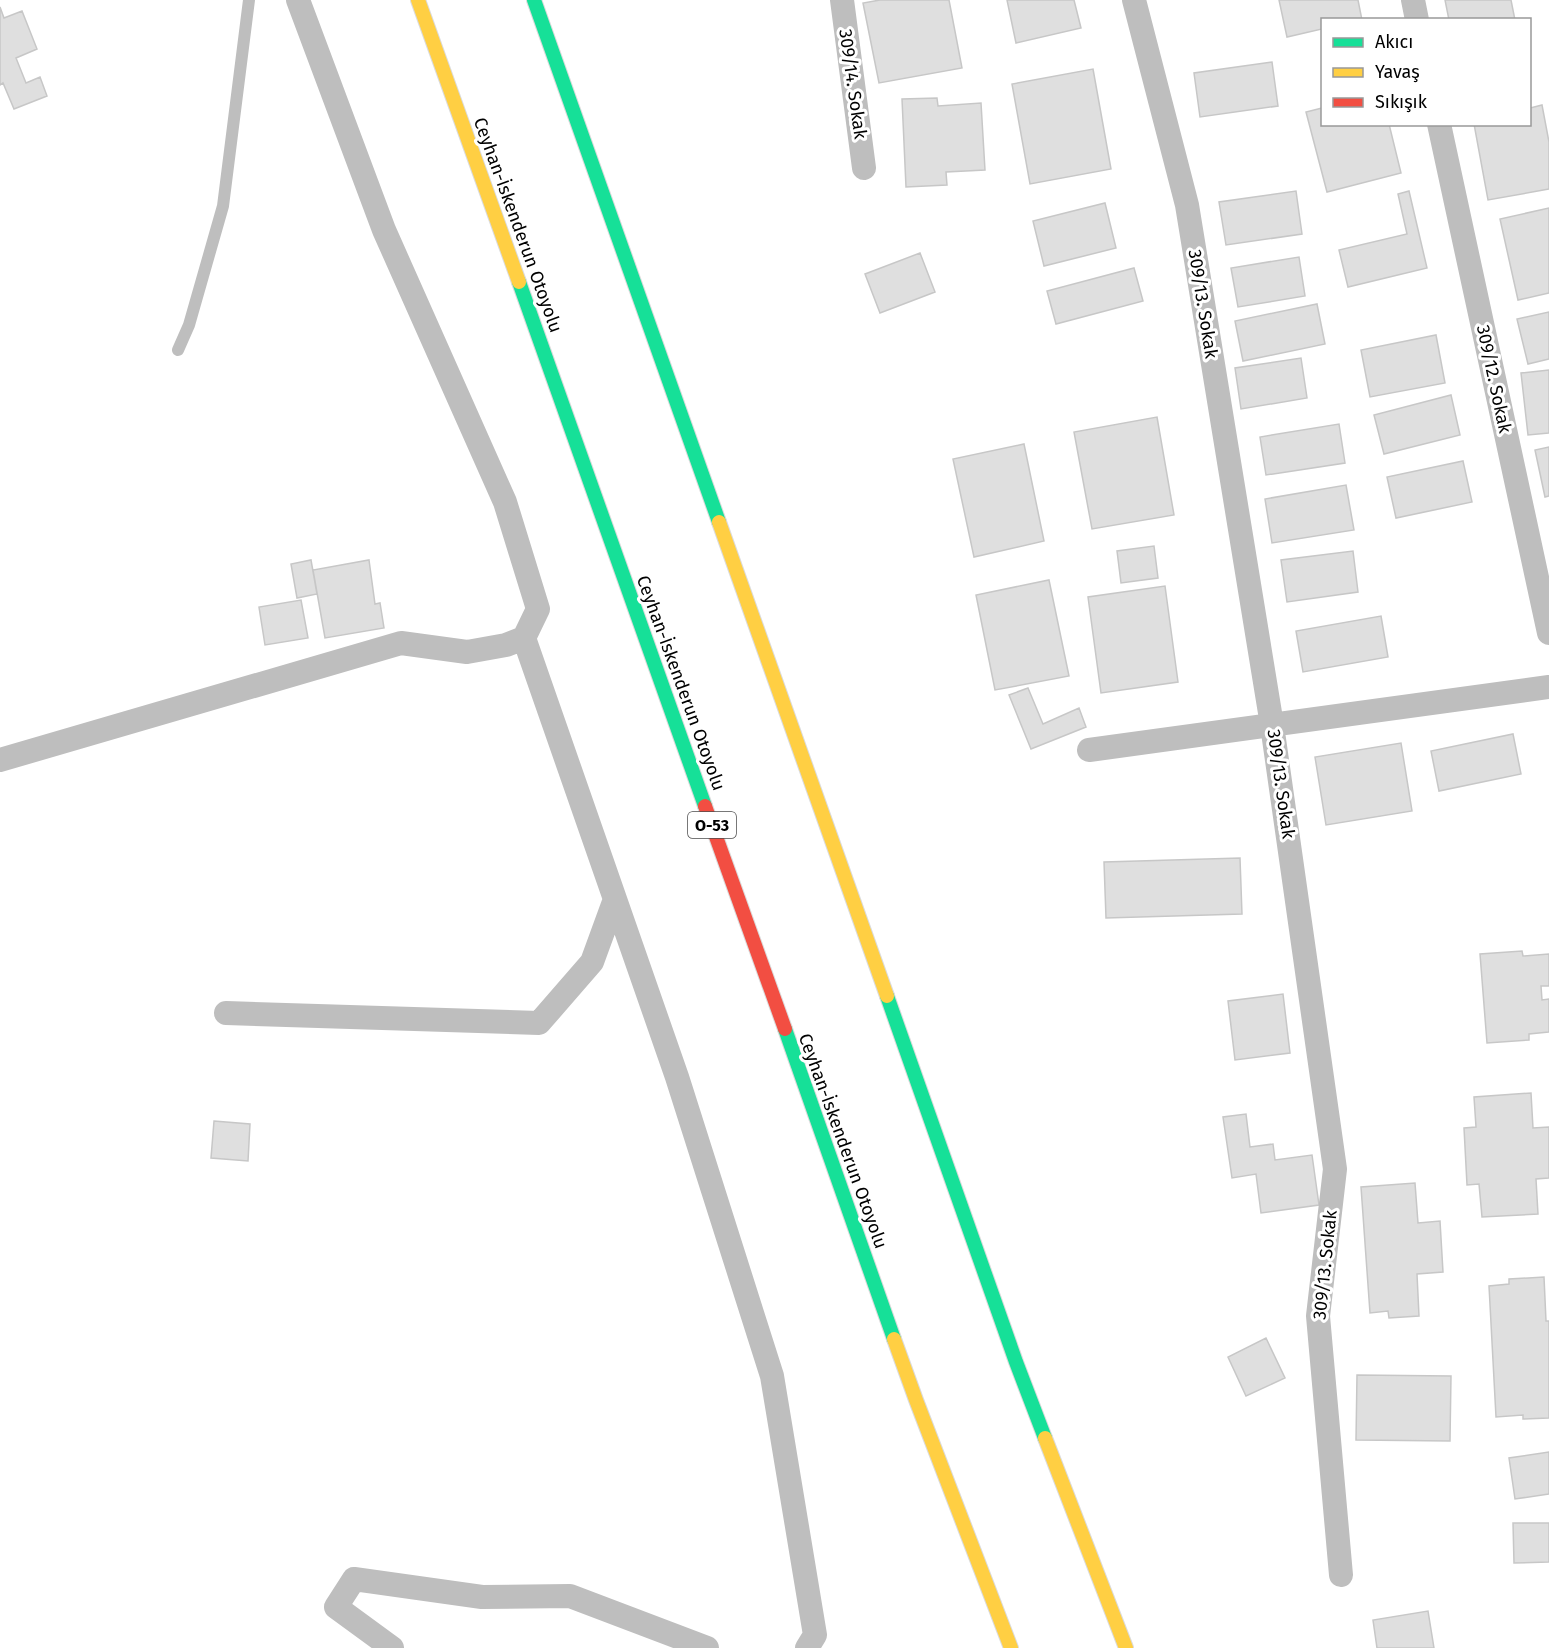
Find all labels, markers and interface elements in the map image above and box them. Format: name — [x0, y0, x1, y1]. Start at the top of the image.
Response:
legend — [1321, 18, 1531, 126]
street label: 309/14. Sokak — [834, 28, 872, 141]
text: Akıcı — [1375, 31, 1413, 53]
text: Yavaş — [1375, 61, 1420, 83]
text: Sıkışık — [1375, 91, 1428, 113]
street label: Ceyhan-İskenderun Otoyolu — [469, 115, 567, 335]
street label: 309/13. Sokak — [1184, 248, 1223, 361]
street label: 309/12. Sokak — [1472, 323, 1516, 436]
street label: Ceyhan-İskenderun Otoyolu — [632, 573, 730, 793]
street label: 309/13. Sokak — [1262, 728, 1300, 841]
road number: O-53 — [688, 812, 736, 838]
street label: Ceyhan-İskenderun Otoyolu — [794, 1031, 892, 1251]
street label: 309/13. Sokak — [1308, 1208, 1342, 1321]

